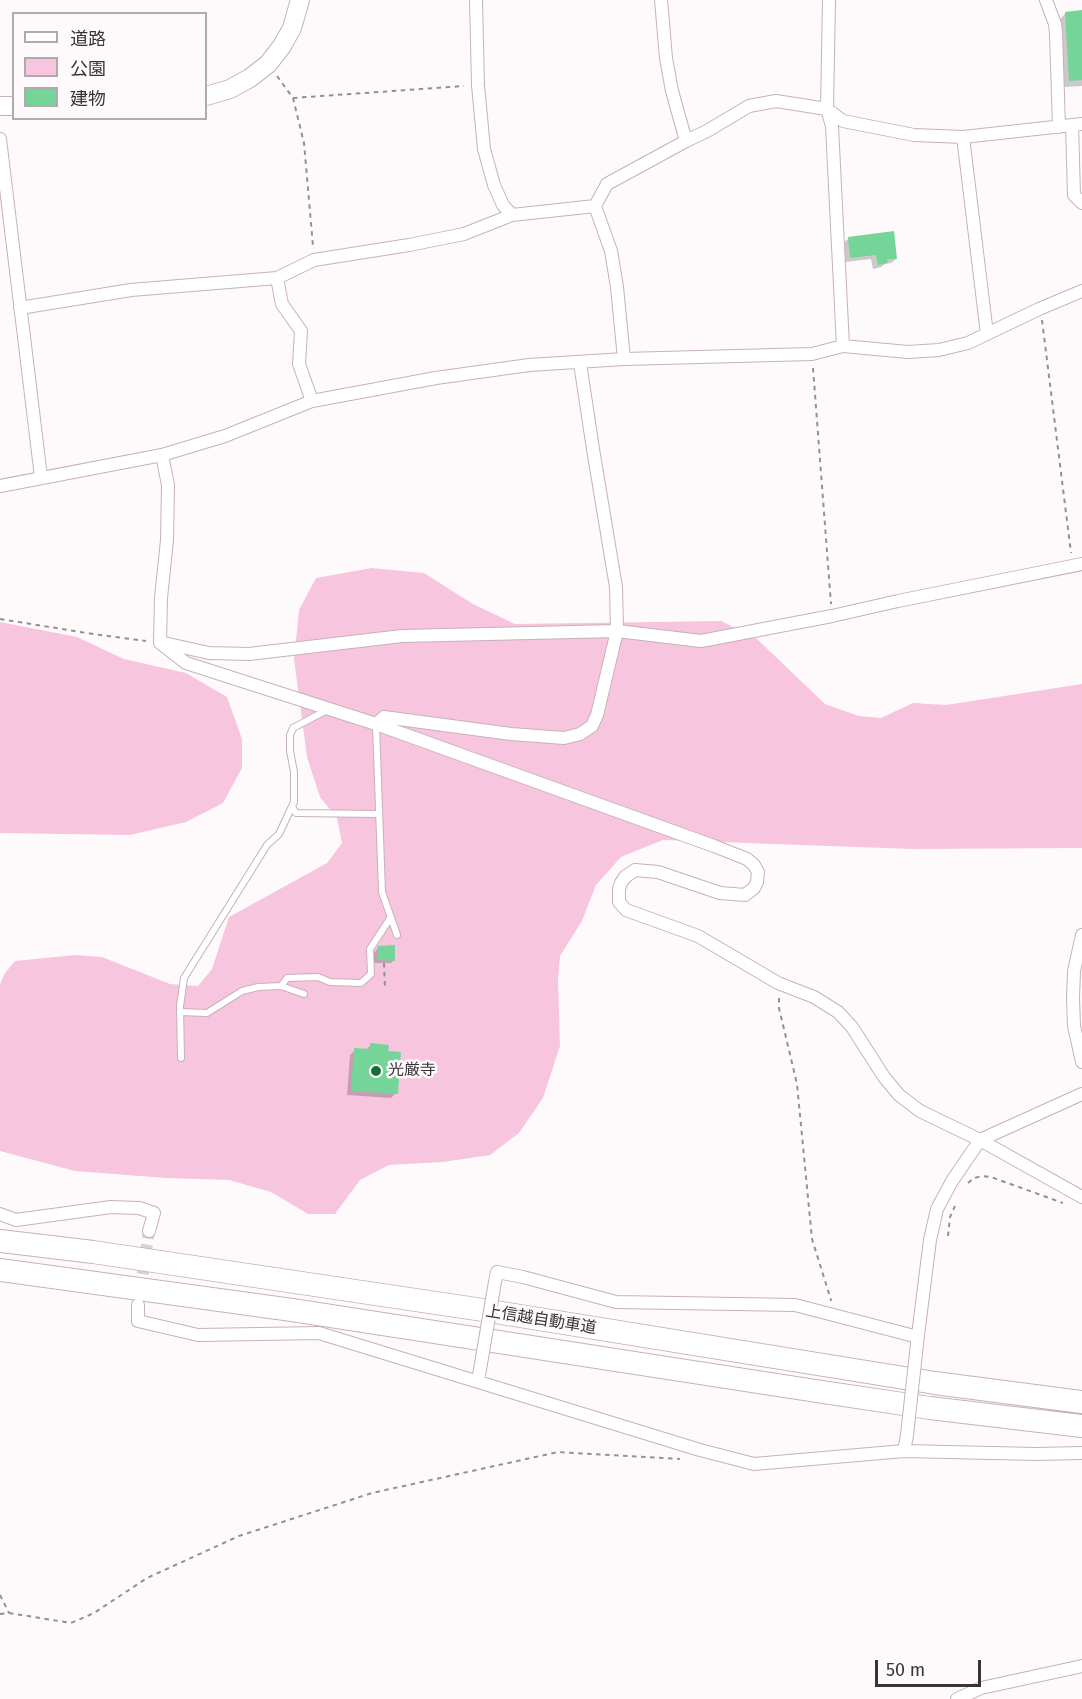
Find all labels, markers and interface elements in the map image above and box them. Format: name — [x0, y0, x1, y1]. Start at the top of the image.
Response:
legend — [12, 12, 207, 120]
text: 道路 — [70, 28, 106, 50]
text: 公園 — [70, 58, 106, 80]
text: 建物 — [70, 88, 106, 110]
place label: 光厳寺 — [388, 1061, 436, 1081]
marker: 光厳寺 — [369, 1064, 383, 1078]
street label: 上信越自動車道 — [484, 1302, 598, 1338]
scale bar — [878, 1648, 984, 1686]
text: 50 m — [886, 1659, 925, 1681]

